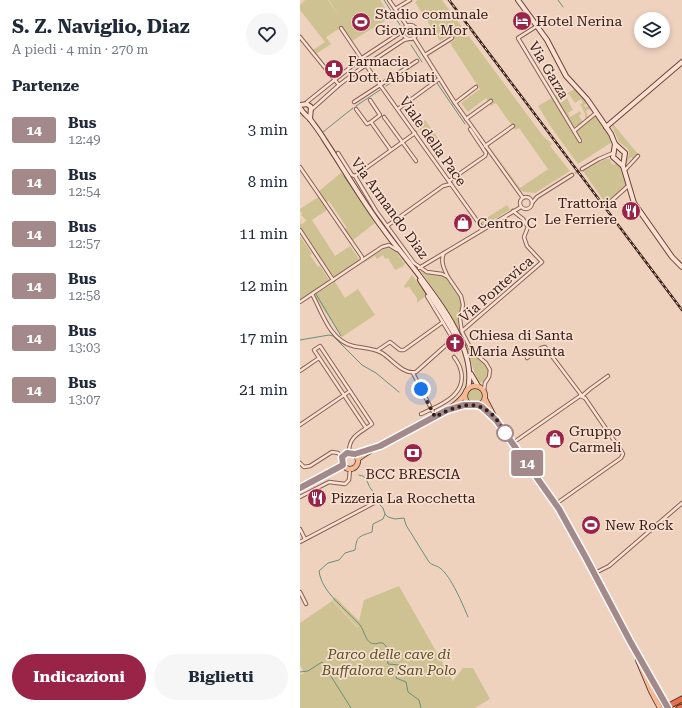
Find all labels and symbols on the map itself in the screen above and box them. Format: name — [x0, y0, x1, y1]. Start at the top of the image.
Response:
place label: Stadio comunale Giovanni Mor — [375, 6, 489, 38]
hotel icon: Hotel Nerina — [511, 10, 533, 32]
sports icon: Stadio comunale Giovanni Mor — [350, 11, 372, 33]
place label: Hotel Nerina — [536, 13, 623, 29]
street label: Via Garza — [526, 38, 573, 102]
place label: Farmacia Dott. Abbiati — [348, 53, 436, 85]
pharmacy icon: Farmacia Dott. Abbiati — [323, 58, 345, 80]
street label: Viale della Pace — [396, 93, 470, 189]
street label: Via Armando Diaz — [348, 154, 432, 262]
place label: Trattoria Le Ferriere — [545, 195, 617, 227]
restaurant icon: Trattoria Le Ferriere — [620, 200, 642, 222]
shop icon: Centro C — [452, 212, 474, 234]
place label: Centro C — [477, 215, 537, 231]
street label: Via Pontevica — [456, 252, 536, 325]
place label: Chiesa di Santa Maria Assunta — [469, 327, 573, 359]
church icon: Chiesa di Santa Maria Assunta — [444, 332, 466, 354]
your location — [411, 379, 431, 399]
place label: Gruppo Carmeli — [569, 423, 622, 455]
unlabelled marker — [496, 424, 514, 442]
shop icon: Gruppo Carmeli — [544, 428, 566, 450]
bank icon: BCC BRESCIA — [402, 442, 424, 464]
line badge: 14 — [509, 450, 545, 476]
place label: BCC BRESCIA — [366, 466, 461, 482]
restaurant icon: Pizzeria La Rocchetta — [306, 487, 328, 509]
place label: Pizzeria La Rocchetta — [331, 490, 476, 506]
sports icon: New Rock — [580, 514, 602, 536]
place label: New Rock — [605, 517, 674, 533]
park label: Parco delle cave di Buffalora e San Polo — [321, 646, 456, 678]

